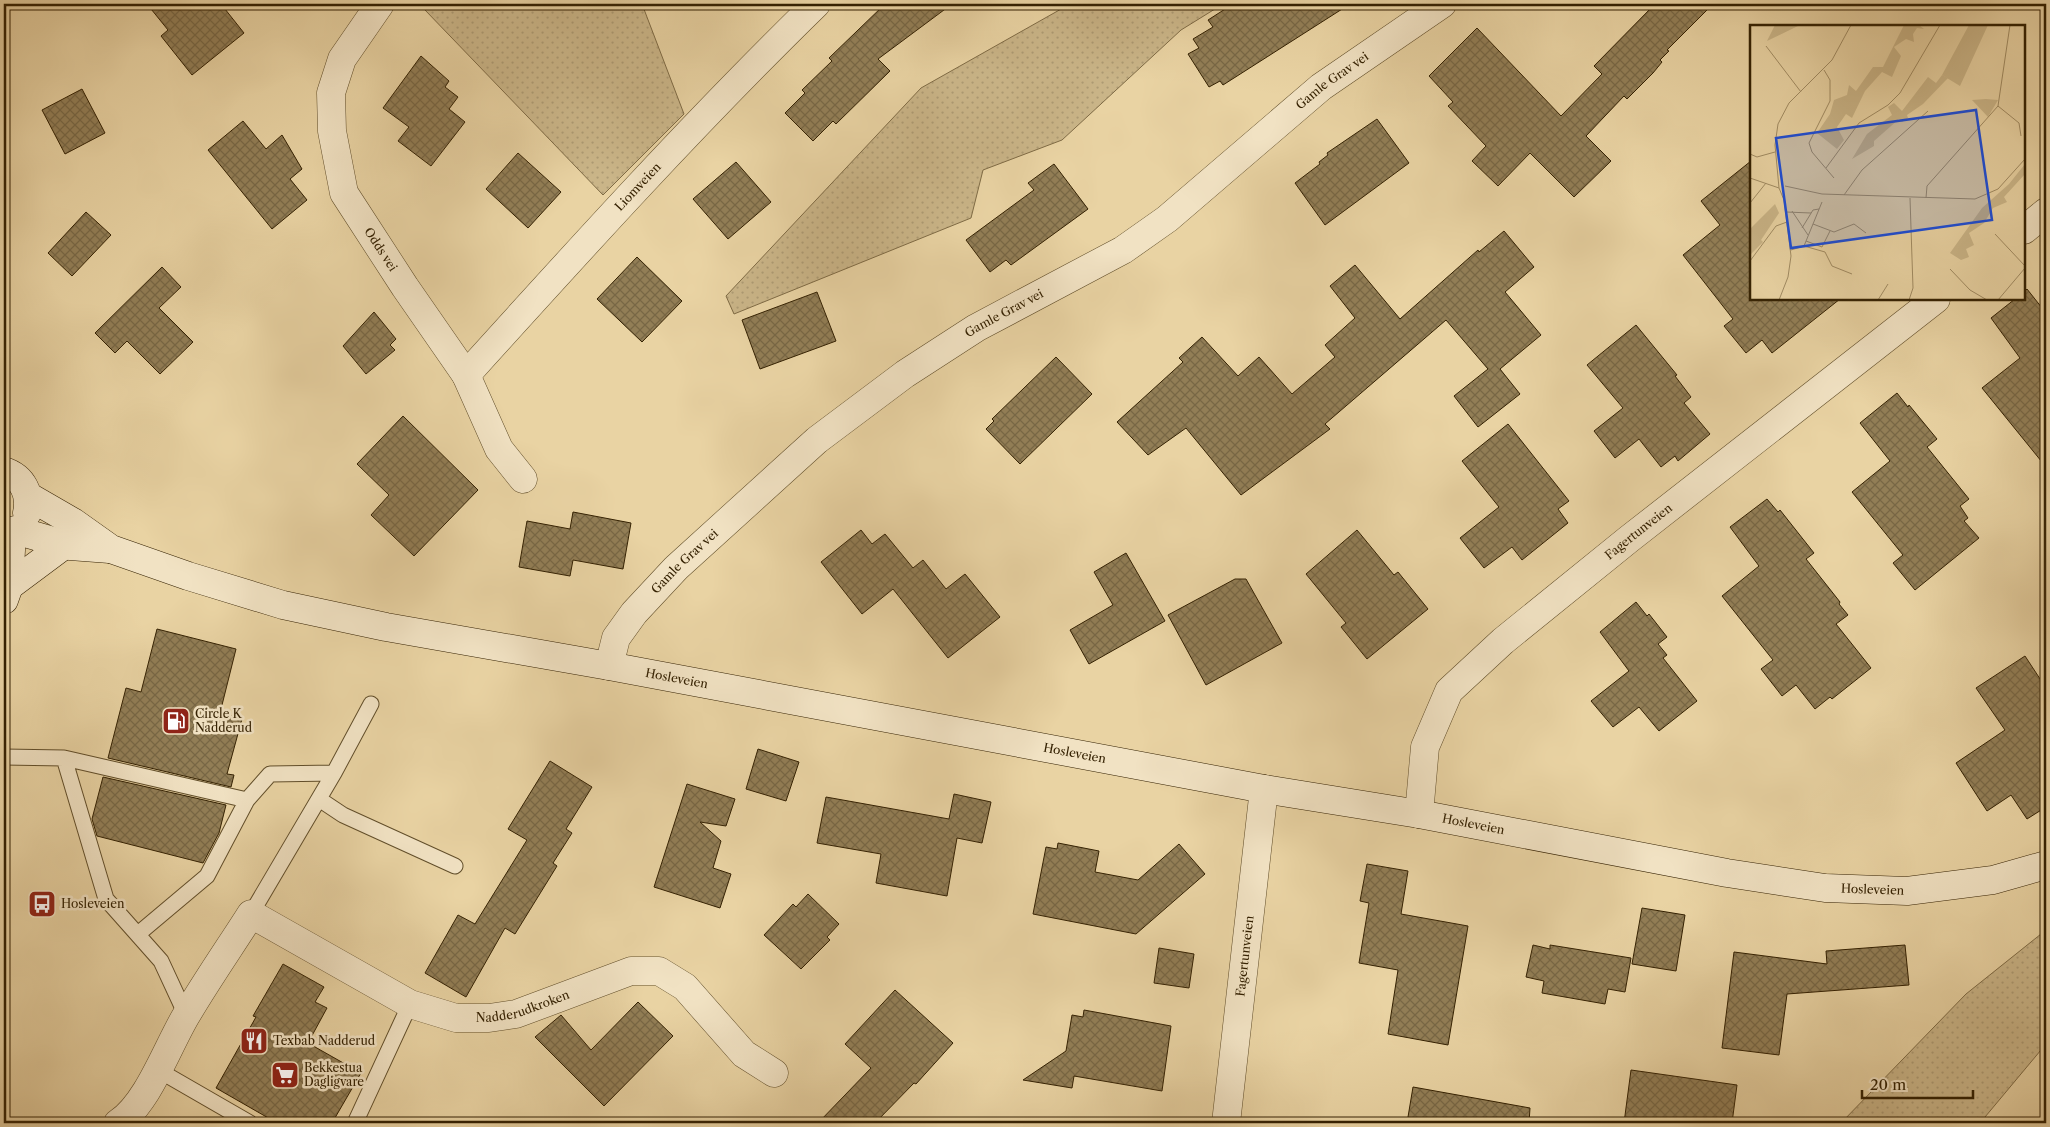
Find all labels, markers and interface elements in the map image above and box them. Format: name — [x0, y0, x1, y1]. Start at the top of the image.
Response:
inset map — [1750, 25, 2025, 300]
street label: Gamle Grav vei — [1292, 48, 1372, 112]
street label: Liomveien — [612, 159, 664, 214]
street label: Odds vei — [361, 224, 401, 274]
street label: Gamle Grav vei — [962, 286, 1046, 340]
street label: Fagertunveien — [1602, 500, 1675, 562]
street label: Gamle Grav vei — [648, 525, 721, 597]
street label: Hosleveien — [644, 665, 710, 692]
fuel station icon: Circle K Nadderud — [161, 706, 191, 736]
place label: Circle K Nadderud — [195, 706, 253, 735]
street label: Hosleveien — [1042, 740, 1108, 766]
street label: Hosleveien — [1441, 811, 1506, 837]
street label: Hosleveien — [1841, 881, 1905, 898]
bus stop icon: Hosleveien — [27, 889, 57, 919]
place label: Hosleveien — [61, 896, 125, 911]
street label: Fagertunveien — [1232, 914, 1257, 997]
street label: Nadderudkroken — [476, 987, 572, 1025]
restaurant icon: Texbab Nadderud — [239, 1026, 269, 1056]
place label: Texbab Nadderud — [273, 1033, 376, 1048]
supermarket icon: Bekkestua Dagligvare — [270, 1060, 300, 1090]
place label: Bekkestua Dagligvare — [304, 1060, 364, 1089]
scale bar — [1862, 1067, 1974, 1099]
text: 20 m — [1870, 1075, 1906, 1094]

